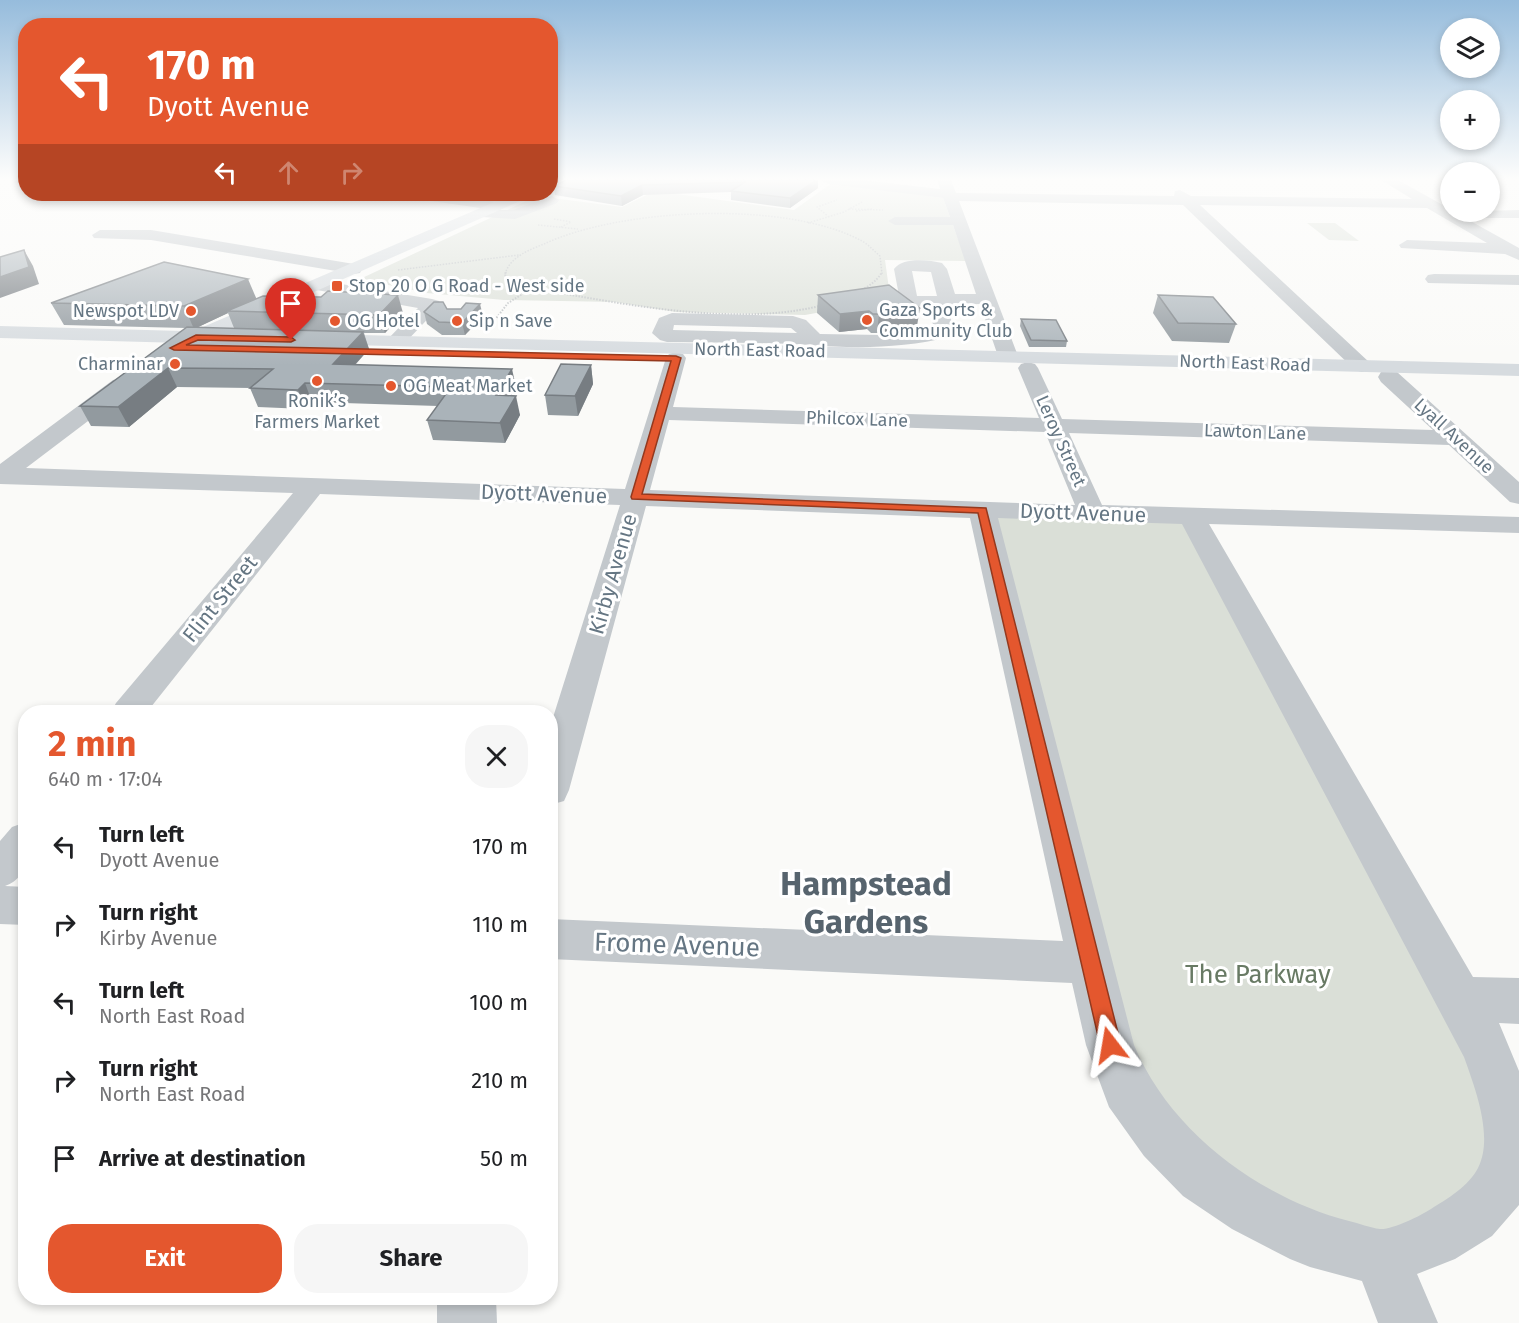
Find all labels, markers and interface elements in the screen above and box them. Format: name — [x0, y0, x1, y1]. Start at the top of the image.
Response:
map controls — [1440, 18, 1500, 222]
button: layers — [1440, 18, 1500, 78]
text: 170 m — [147, 40, 256, 90]
icon: left — [48, 42, 126, 120]
button: + — [1440, 90, 1500, 150]
text: Dyott Avenue — [147, 91, 310, 123]
icon: left — [209, 156, 242, 189]
icon: ahead — [272, 156, 305, 189]
icon: right — [335, 156, 368, 189]
button: − — [1440, 162, 1500, 222]
place label: Stop 20 O G Road - West side — [349, 275, 585, 297]
pin — [265, 278, 316, 340]
marker: Stop 20 O G Road - West side — [330, 279, 344, 293]
icon: arrive — [274, 287, 307, 320]
place label: Gaza Sports & Community Club — [879, 299, 1013, 342]
place label: Newspot LDV — [73, 300, 179, 322]
marker: Newspot LDV — [184, 304, 198, 318]
place label: OG Hotel — [347, 310, 420, 332]
place label: Sip n Save — [469, 310, 553, 332]
marker: Gaza Sports & Community Club — [860, 313, 874, 327]
marker: OG Hotel — [328, 314, 342, 328]
marker: Sip n Save — [450, 314, 464, 328]
street label: North East Road — [694, 338, 826, 362]
street label: North East Road — [1179, 350, 1311, 376]
place label: Charminar — [78, 353, 163, 375]
marker: Charminar — [168, 357, 182, 371]
marker: Ronik’s Farmers Market — [310, 374, 324, 388]
place label: OG Meat Market — [403, 375, 533, 397]
marker: OG Meat Market — [384, 379, 398, 393]
place label: Ronik’s Farmers Market — [254, 390, 380, 433]
street label: Leroy Street — [1031, 392, 1091, 491]
street label: Lyall Avenue — [1410, 394, 1498, 478]
street label: Philcox Lane — [806, 406, 908, 432]
street label: Lawton Lane — [1203, 419, 1307, 445]
street label: Dyott Avenue — [480, 479, 608, 509]
street label: Dyott Avenue — [1019, 498, 1147, 528]
street label: Kirby Avenue — [583, 511, 643, 637]
street label: Flint Street — [177, 550, 263, 648]
text: 2 min — [48, 722, 137, 766]
button: close — [465, 725, 528, 788]
text: 640 m · 17:04 — [48, 767, 162, 791]
text: Turn left — [99, 821, 184, 848]
icon: left — [48, 830, 81, 863]
text: 170 m — [472, 833, 528, 860]
text: Dyott Avenue — [99, 848, 219, 872]
district label: Hampstead Gardens — [780, 864, 952, 942]
text: Turn right — [99, 899, 198, 926]
icon: right — [48, 908, 81, 941]
text: 110 m — [472, 911, 528, 938]
text: Kirby Avenue — [99, 926, 217, 950]
street label: Frome Avenue — [594, 927, 760, 963]
park label: The Parkway — [1185, 959, 1331, 990]
text: Turn left — [99, 977, 184, 1004]
icon: left — [48, 986, 81, 1019]
text: 100 m — [469, 989, 528, 1016]
text: North East Road — [99, 1004, 245, 1028]
position arrow — [1078, 1013, 1142, 1077]
text: Turn right — [99, 1055, 198, 1082]
icon: right — [48, 1064, 81, 1097]
text: 210 m — [471, 1067, 528, 1094]
text: North East Road — [99, 1082, 245, 1106]
icon: arrive — [48, 1142, 81, 1175]
text: Arrive at destination — [99, 1145, 306, 1172]
text: 50 m — [480, 1145, 528, 1172]
button: Exit — [48, 1224, 282, 1293]
button: Share — [294, 1224, 528, 1293]

